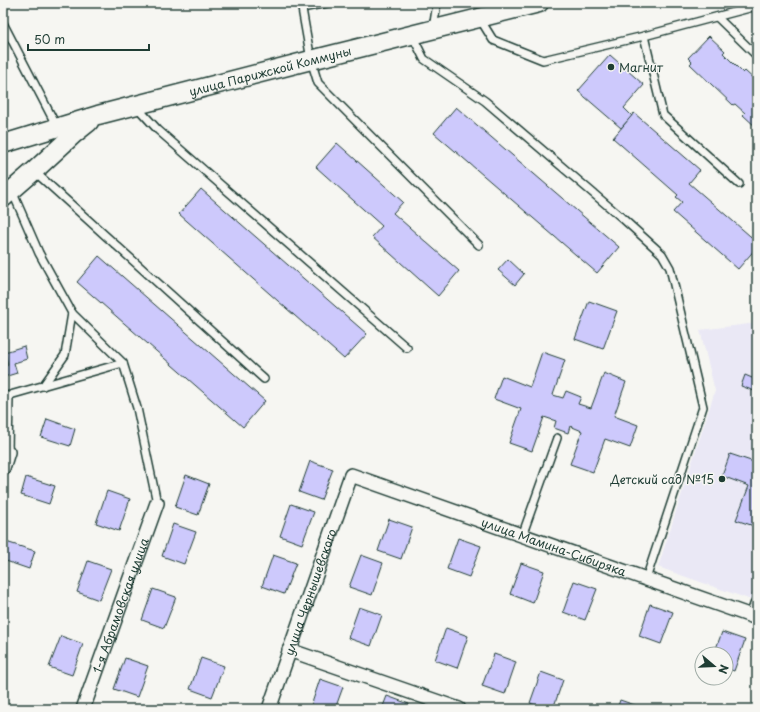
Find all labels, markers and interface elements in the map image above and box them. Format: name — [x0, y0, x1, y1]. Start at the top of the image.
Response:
scale bar — [28, 26, 149, 52]
text: 50 m — [34, 30, 65, 48]
street label: улица Парижской Коммуны — [187, 41, 353, 100]
place label: Магнит — [619, 58, 664, 76]
marker: Магнит — [606, 62, 616, 72]
place label: Детский сад №15 — [610, 470, 714, 488]
marker: Детский сад №15 — [717, 474, 727, 484]
street label: улица Мамина-Сибиряка — [479, 513, 629, 580]
street label: улица Чернышевского — [279, 526, 341, 658]
street label: 1-я Абрамовская улица — [88, 535, 153, 676]
north arrow — [694, 646, 734, 686]
text: N — [714, 663, 733, 677]

